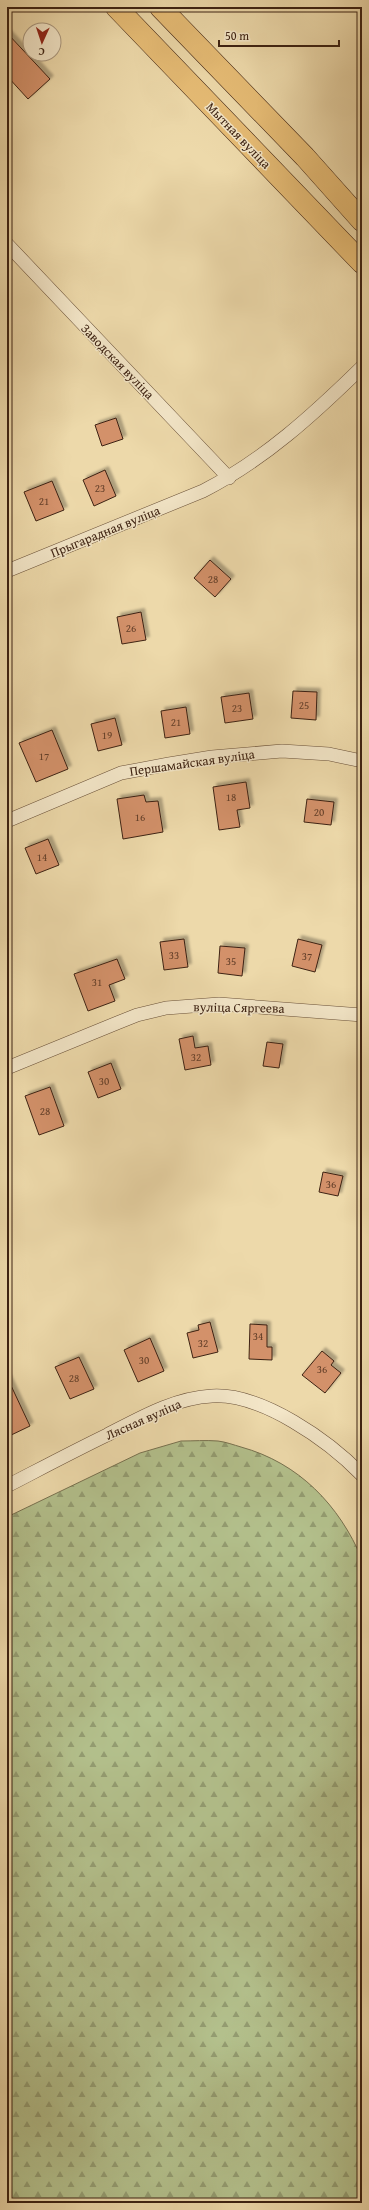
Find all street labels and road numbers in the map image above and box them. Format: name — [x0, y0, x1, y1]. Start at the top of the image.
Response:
street label: Мытная вуліца — [202, 98, 276, 173]
street label: Заводская вуліца — [77, 319, 159, 404]
street label: Прыгарадная вуліца — [47, 500, 164, 562]
street label: Першамайская вуліца — [128, 744, 257, 781]
street label: вуліца Сяргеева — [193, 997, 286, 1018]
street label: Лясная вуліца — [102, 1394, 185, 1445]

